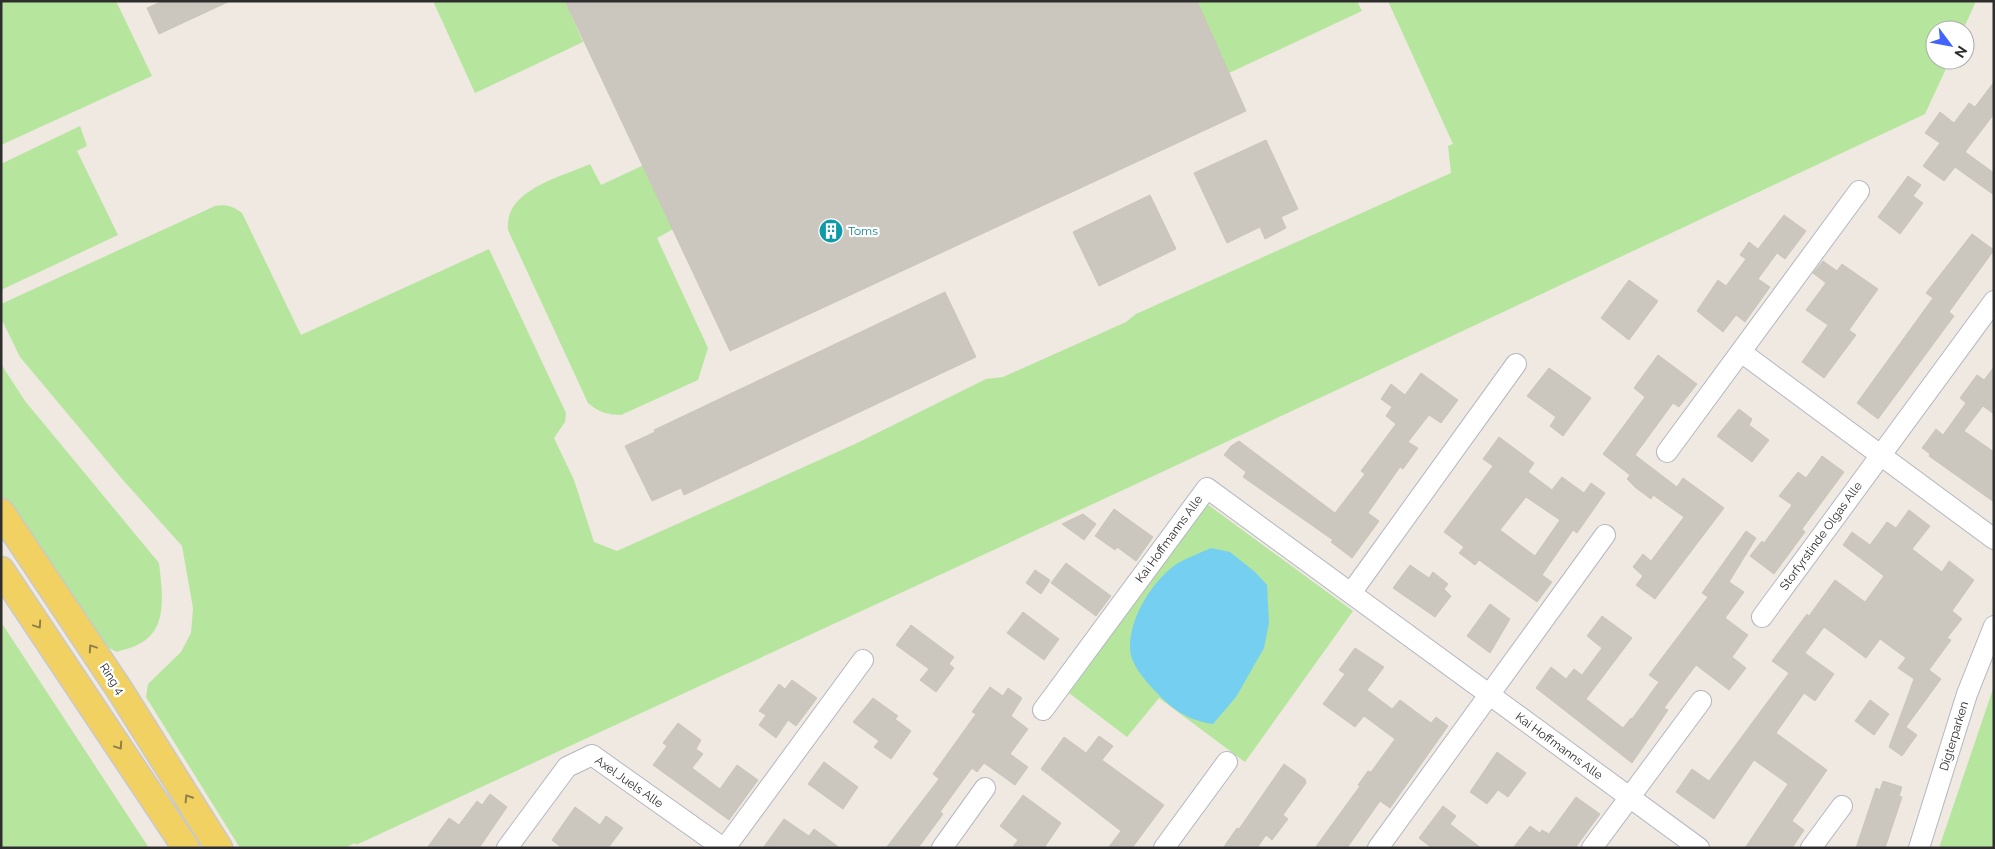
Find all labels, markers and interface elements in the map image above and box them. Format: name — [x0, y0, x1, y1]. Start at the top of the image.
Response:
north arrow — [1925, 20, 1975, 70]
text: N — [1951, 43, 1971, 61]
building icon: Toms — [818, 218, 844, 244]
place label: Toms — [848, 224, 878, 238]
street label: Storfyrstinde Olgas Alle — [1777, 479, 1865, 593]
street label: Kai Hoffmanns Alle — [1133, 493, 1205, 585]
one-way arrow — [31, 619, 41, 628]
one-way arrow — [89, 644, 98, 654]
street label: Ring 4 — [97, 661, 127, 698]
street label: Digterparken — [1937, 700, 1971, 772]
street label: Kai Hoffmanns Alle — [1513, 710, 1605, 782]
one-way arrow — [112, 741, 122, 750]
street label: Axel Juels Alle — [592, 753, 666, 811]
one-way arrow — [184, 794, 194, 803]

